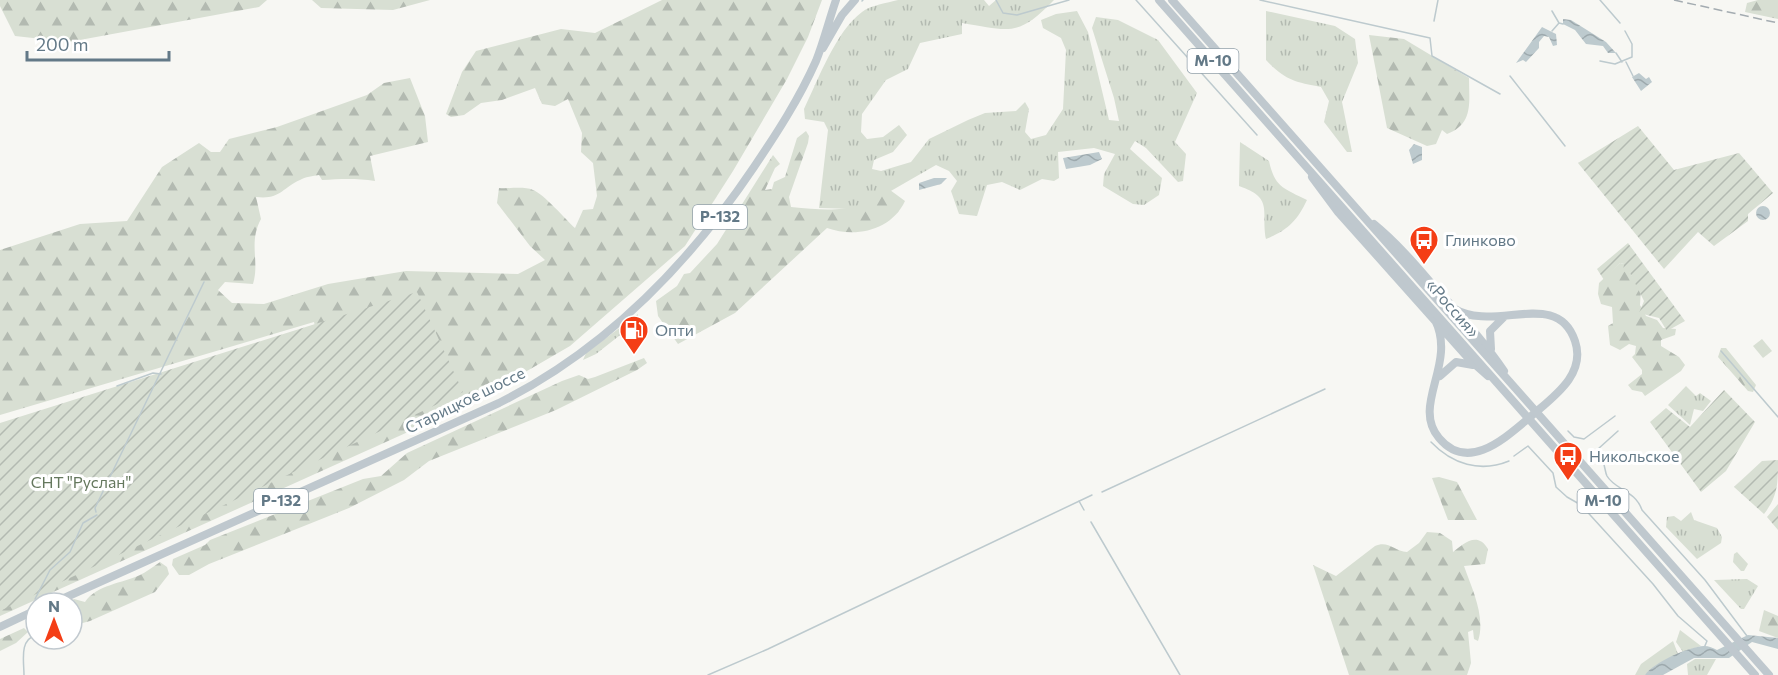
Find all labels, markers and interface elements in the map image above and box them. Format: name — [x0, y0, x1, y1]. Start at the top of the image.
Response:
scale bar — [27, 24, 170, 62]
text: 200 m — [36, 33, 89, 55]
road number: М-10 — [1188, 49, 1238, 73]
road number: Р-132 — [693, 205, 747, 229]
bus stop icon: Глинково — [1408, 224, 1440, 266]
place label: Глинково — [1445, 230, 1516, 249]
street label: «Россия» — [1423, 275, 1484, 341]
fuel station icon: Опти — [618, 314, 650, 356]
place label: Опти — [655, 320, 694, 339]
street label: Старицкое шоссе — [402, 362, 528, 437]
bus stop icon: Никольское — [1552, 440, 1584, 482]
place label: Никольское — [1589, 446, 1679, 465]
park label: СНТ "Руслан" — [31, 472, 131, 491]
road number: Р-132 — [254, 489, 308, 513]
road number: М-10 — [1578, 489, 1628, 513]
north arrow — [24, 591, 84, 651]
text: N — [48, 596, 60, 615]

